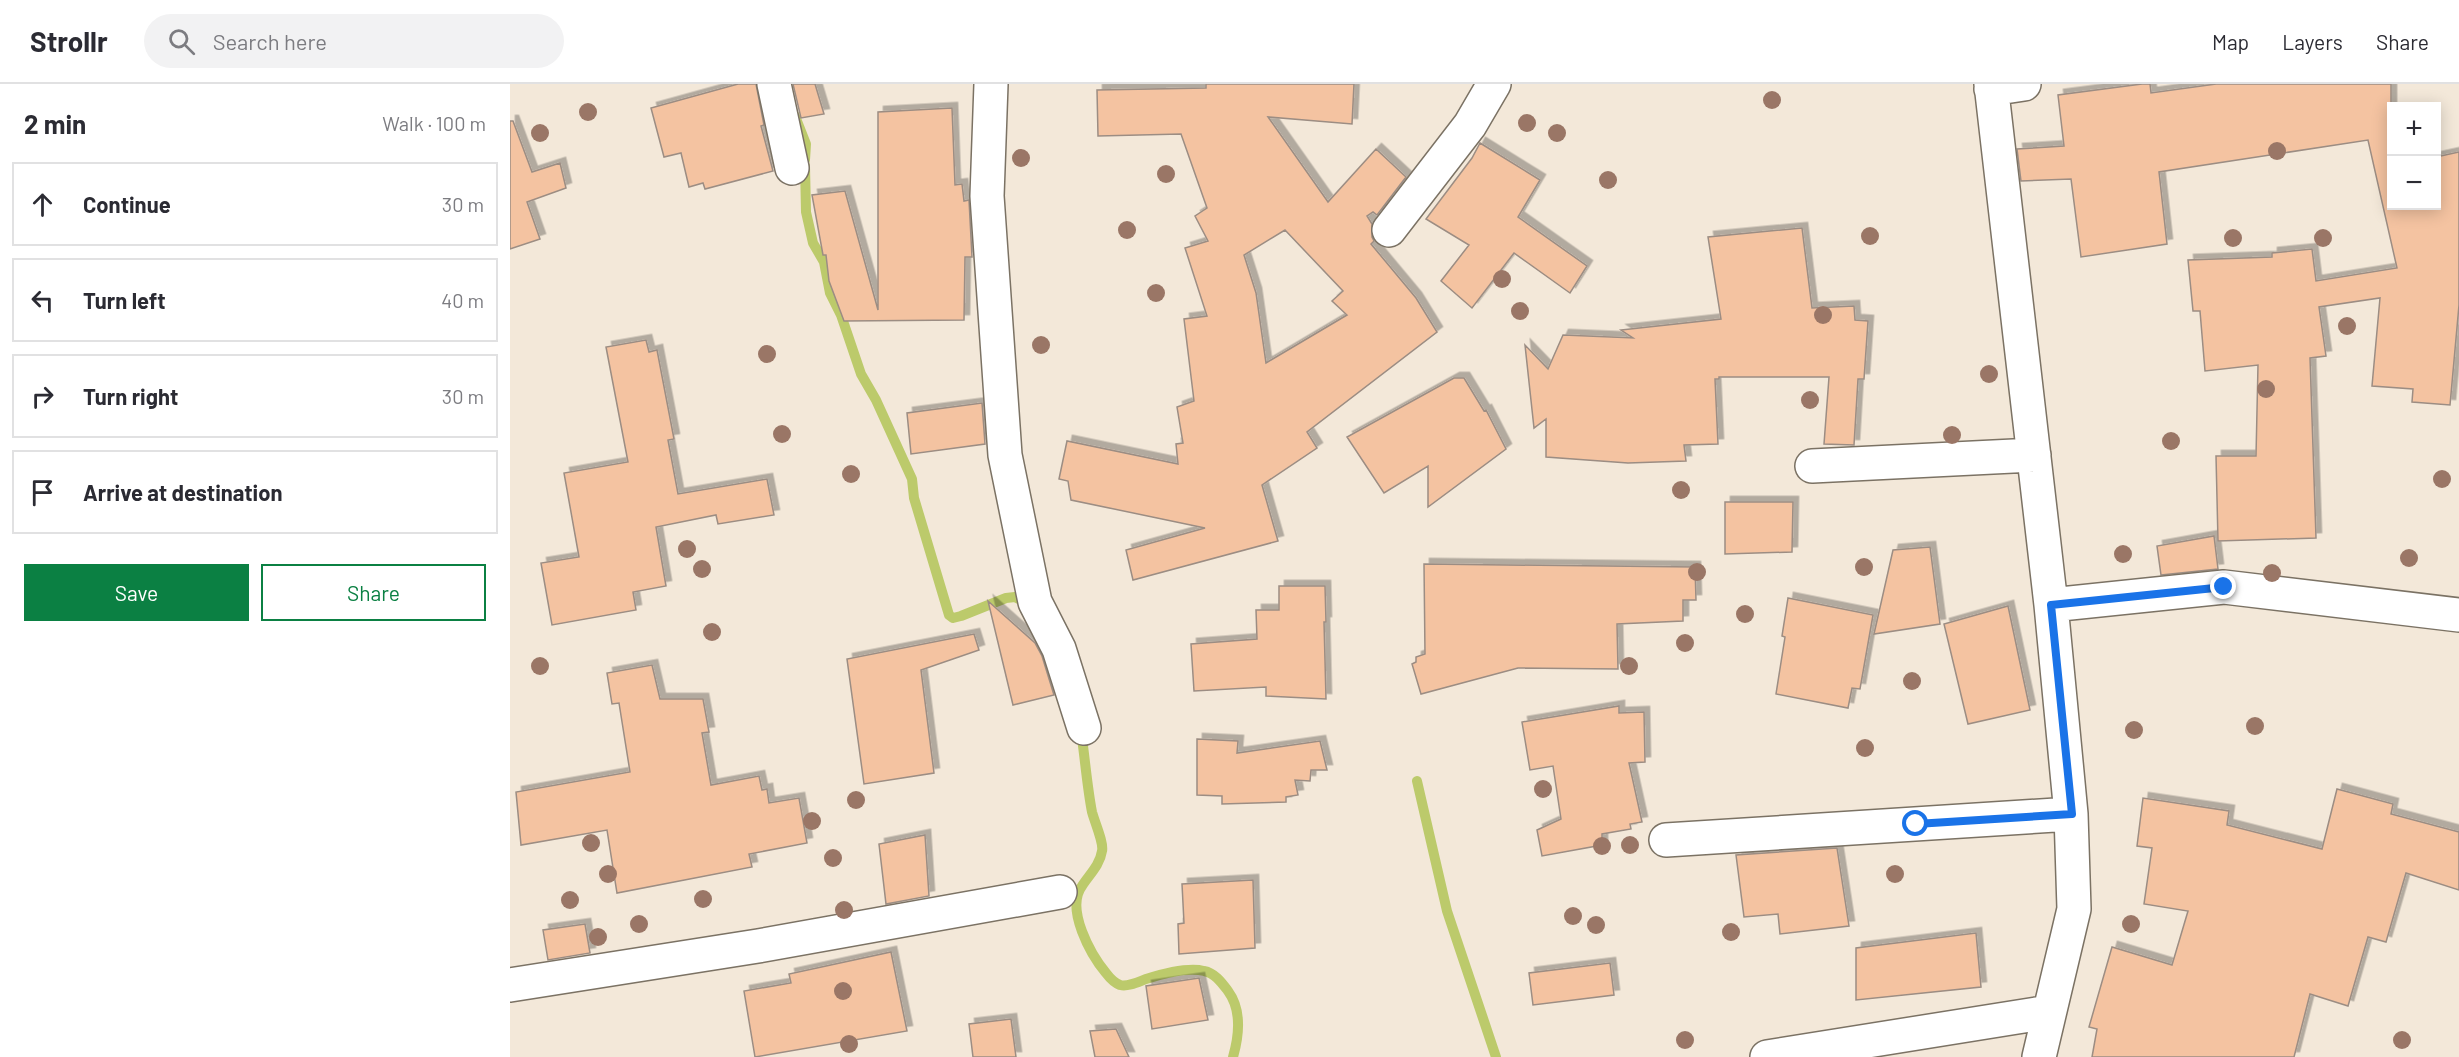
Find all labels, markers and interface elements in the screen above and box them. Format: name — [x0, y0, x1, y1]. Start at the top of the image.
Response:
search box — [144, 14, 564, 68]
text: Strollr — [30, 24, 108, 58]
icon: search — [165, 25, 198, 58]
text: Search here — [213, 28, 327, 54]
text: Map — [2212, 29, 2249, 54]
text: Layers — [2282, 29, 2343, 54]
text: Share — [2376, 29, 2429, 54]
map controls — [2387, 102, 2441, 210]
button: + — [2387, 102, 2441, 156]
text: 2 min — [24, 108, 86, 139]
text: Walk · 100 m — [382, 111, 486, 135]
button: − — [2387, 156, 2441, 210]
icon: ahead — [26, 188, 59, 221]
text: Continue — [83, 191, 171, 217]
text: 30 m — [442, 192, 484, 216]
icon: left — [26, 284, 59, 317]
text: Turn left — [83, 287, 166, 313]
text: 40 m — [441, 288, 484, 312]
icon: right — [26, 380, 59, 413]
text: Turn right — [83, 383, 178, 409]
text: 30 m — [442, 384, 484, 408]
icon: arrive — [26, 476, 59, 509]
text: Arrive at destination — [83, 479, 282, 505]
button: Save — [24, 564, 249, 621]
button: Share — [261, 564, 486, 621]
route end — [2210, 573, 2236, 599]
route start — [1902, 810, 1928, 836]

